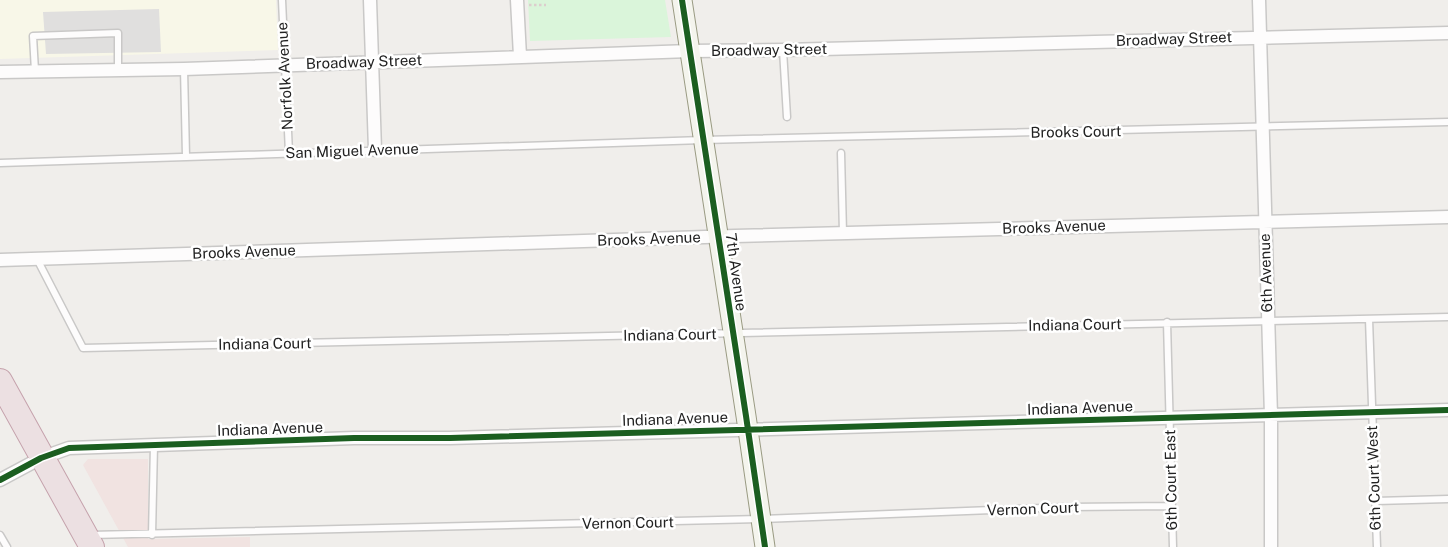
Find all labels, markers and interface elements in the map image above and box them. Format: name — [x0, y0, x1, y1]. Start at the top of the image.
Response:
street label: Norfolk Avenue — [273, 22, 296, 130]
street label: Broadway Street — [1116, 28, 1233, 49]
street label: Broadway Street — [711, 40, 828, 59]
street label: Broadway Street — [306, 51, 423, 72]
street label: Brooks Court — [1030, 122, 1122, 141]
street label: San Miguel Avenue — [285, 140, 419, 161]
street label: Brooks Avenue — [1002, 216, 1106, 237]
street label: Brooks Avenue — [597, 228, 701, 249]
street label: 7th Avenue — [723, 232, 750, 312]
street label: 6th Avenue — [1256, 233, 1275, 313]
street label: Brooks Avenue — [192, 241, 296, 262]
street label: Indiana Court — [1028, 315, 1122, 334]
street label: Indiana Court — [623, 325, 717, 344]
street label: Indiana Court — [218, 334, 312, 353]
street label: Indiana Avenue — [1027, 397, 1133, 418]
street label: Indiana Avenue — [622, 408, 728, 429]
street label: Indiana Avenue — [217, 418, 323, 439]
street label: 6th Court West — [1363, 425, 1384, 531]
street label: 6th Court East — [1161, 429, 1180, 531]
street label: Vernon Court — [987, 498, 1080, 519]
street label: Vernon Court — [582, 513, 674, 532]

